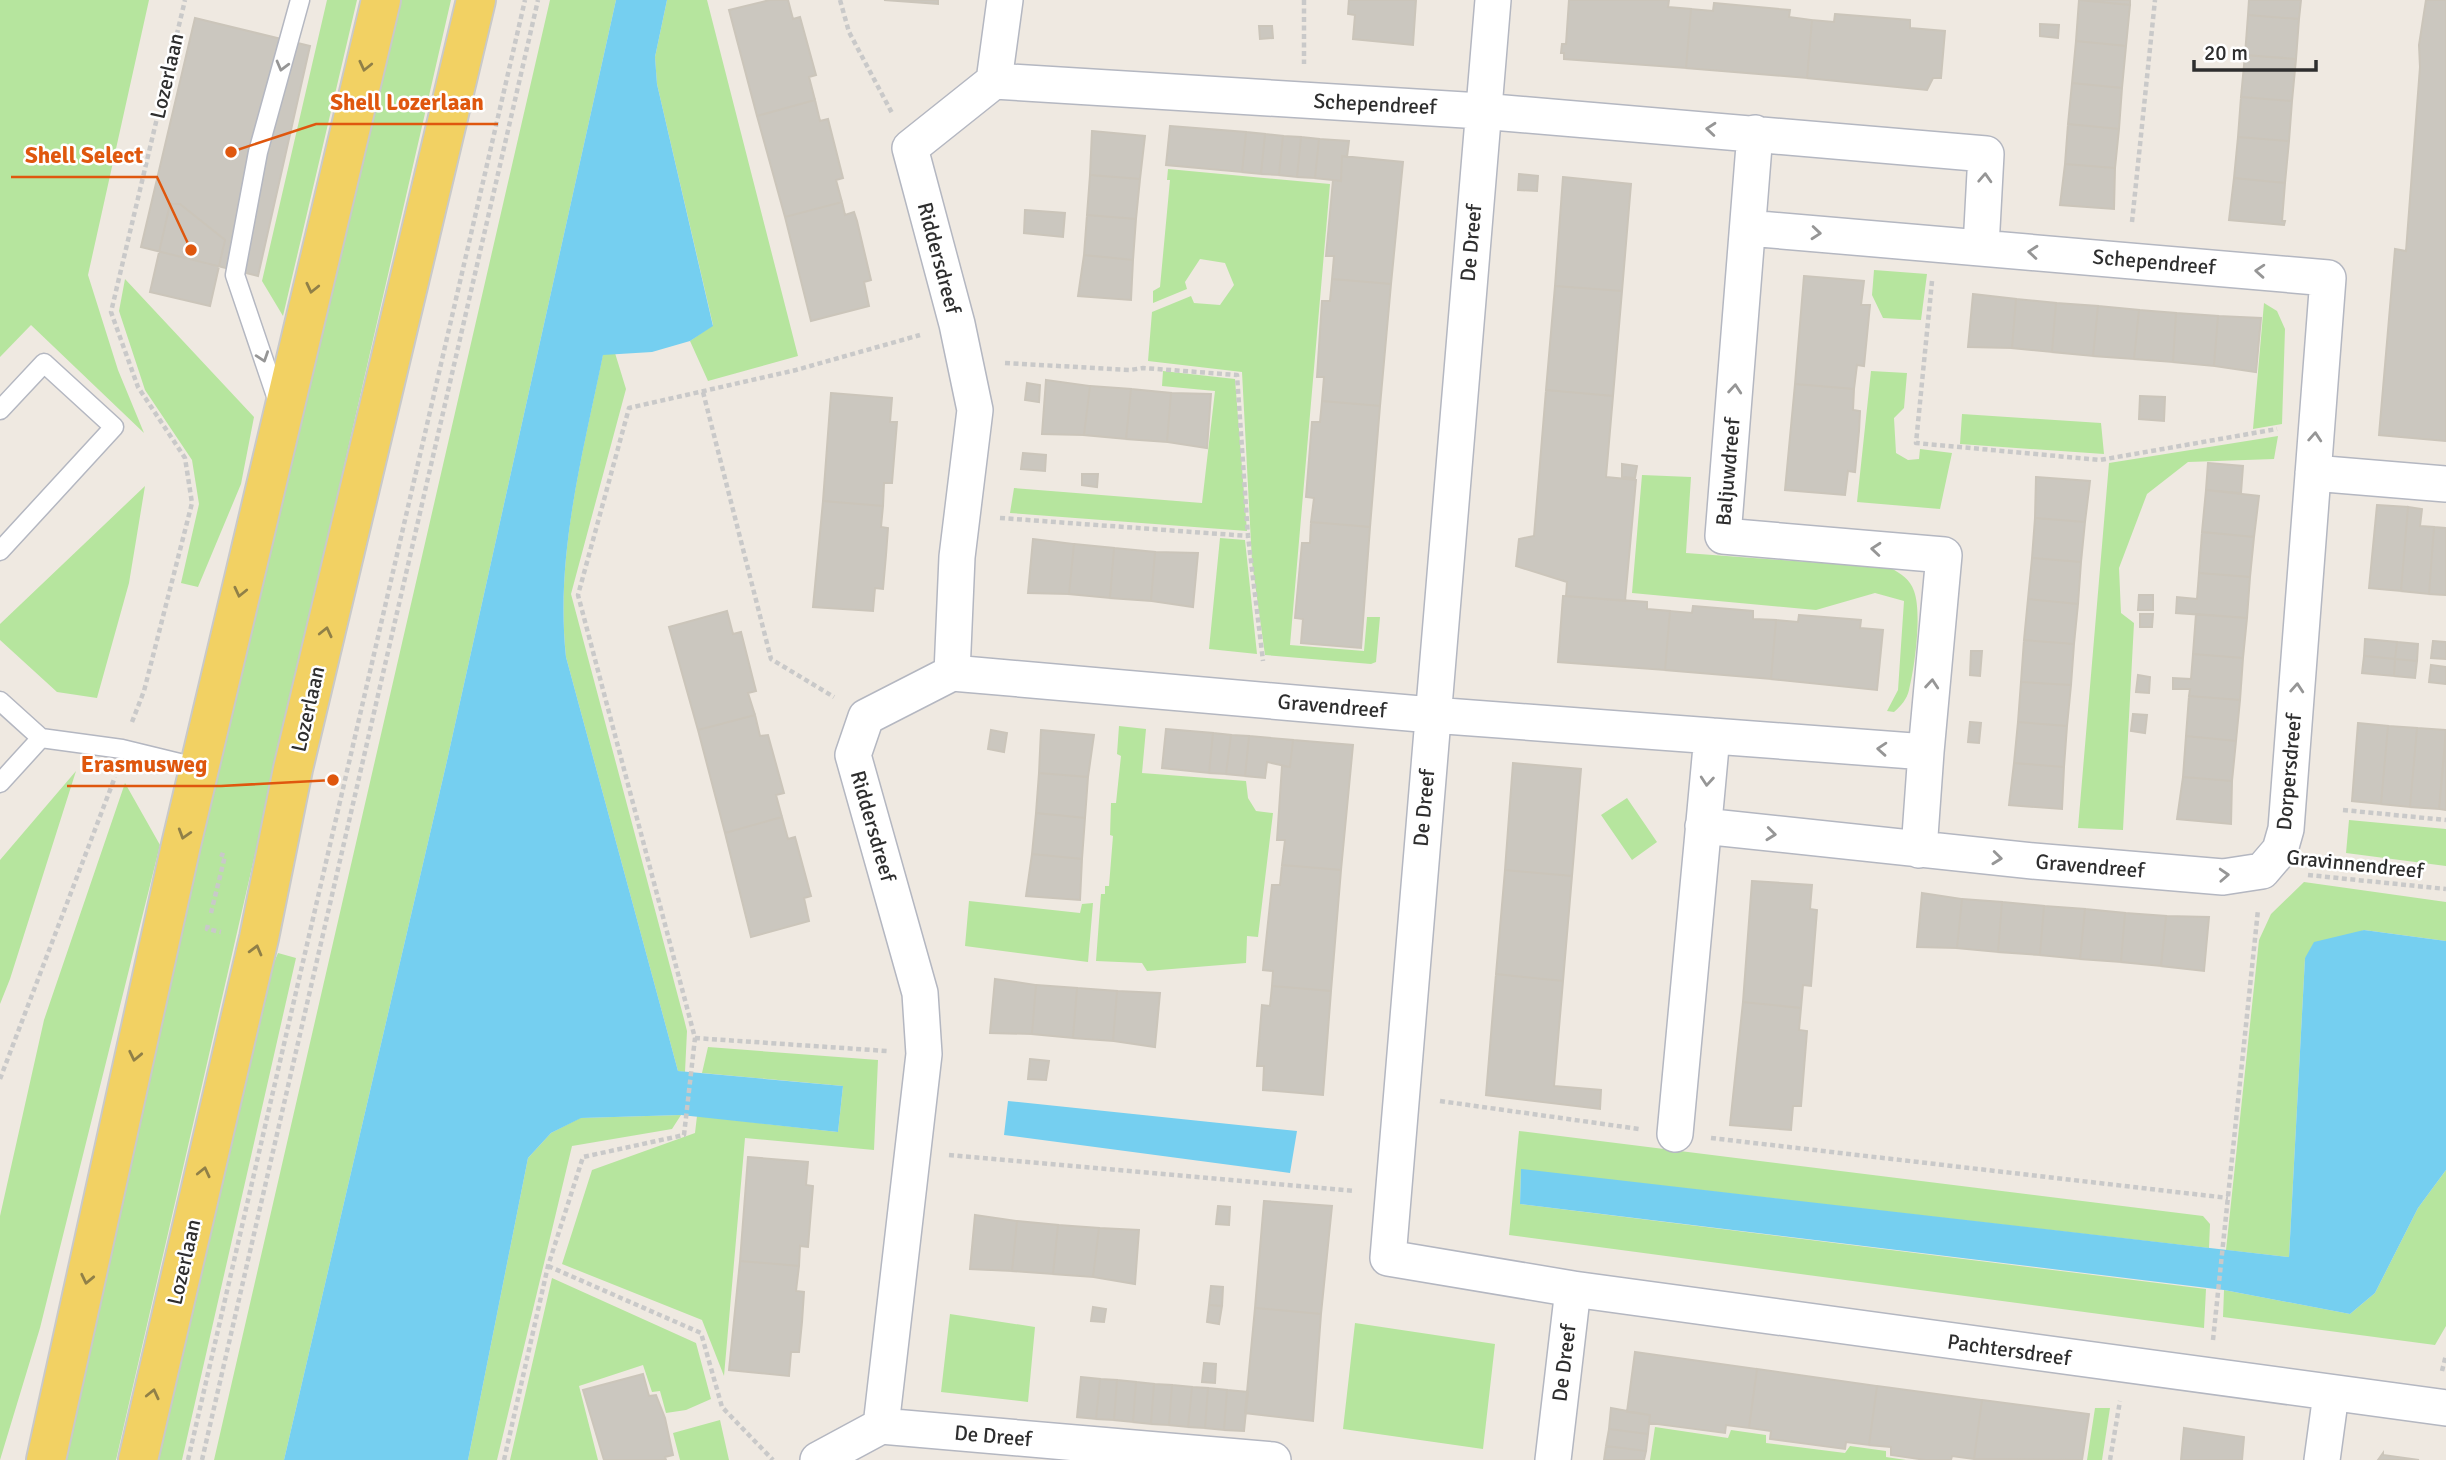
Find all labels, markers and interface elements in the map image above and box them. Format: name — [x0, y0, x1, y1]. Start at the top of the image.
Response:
scale bar — [2194, 28, 2316, 72]
street label: Lozerlaan — [145, 31, 189, 121]
text: 20 m — [2204, 40, 2248, 66]
one-way arrow — [276, 60, 290, 72]
one-way arrow — [359, 60, 373, 72]
callout: Shell Lozerlaan — [316, 80, 498, 124]
text: Shell Lozerlaan — [330, 88, 484, 117]
street label: Schependreef — [1313, 88, 1438, 120]
one-way arrow — [1705, 122, 1716, 137]
callout: Shell Select — [11, 133, 157, 177]
text: Shell Select — [25, 141, 143, 170]
one-way arrow — [1977, 173, 1992, 184]
street label: Riddersdreef — [912, 199, 967, 318]
street label: De Dreef — [1455, 202, 1487, 283]
one-way arrow — [1811, 225, 1822, 240]
one-way arrow — [2028, 244, 2039, 259]
street label: Schependreef — [2092, 244, 2217, 280]
one-way arrow — [2254, 263, 2265, 278]
one-way arrow — [305, 281, 320, 293]
one-way arrow — [255, 350, 269, 362]
one-way arrow — [1727, 384, 1742, 395]
street label: Baljuwdreef — [1710, 416, 1746, 527]
one-way arrow — [2308, 431, 2323, 442]
one-way arrow — [1870, 542, 1881, 557]
one-way arrow — [234, 586, 248, 598]
one-way arrow — [318, 627, 332, 639]
street label: Lozerlaan — [286, 664, 330, 754]
one-way arrow — [1924, 678, 1939, 689]
one-way arrow — [2289, 682, 2304, 693]
street label: Gravendreef — [1276, 688, 1388, 724]
street label: Dorpersdreef — [2271, 711, 2307, 832]
callout: Erasmusweg — [67, 742, 221, 786]
one-way arrow — [1877, 742, 1888, 757]
text: Erasmusweg — [81, 750, 207, 779]
street label: Riddersdreef — [845, 767, 902, 886]
street label: De Dreef — [1408, 767, 1440, 848]
one-way arrow — [1700, 776, 1715, 787]
one-way arrow — [1765, 826, 1777, 841]
one-way arrow — [177, 828, 192, 840]
street label: Gravinnendreef — [2285, 844, 2426, 884]
street label: Gravendreef — [2034, 848, 2146, 884]
one-way arrow — [1992, 850, 2003, 865]
one-way arrow — [2219, 868, 2230, 883]
one-way arrow — [248, 944, 262, 956]
one-way arrow — [128, 1050, 143, 1062]
one-way arrow — [196, 1166, 211, 1178]
street label: Lozerlaan — [162, 1217, 206, 1307]
one-way arrow — [80, 1273, 95, 1285]
street label: De Dreef — [1546, 1322, 1582, 1403]
street label: Pachtersdreef — [1946, 1328, 2073, 1372]
one-way arrow — [145, 1388, 159, 1400]
street label: De Dreef — [953, 1420, 1034, 1452]

